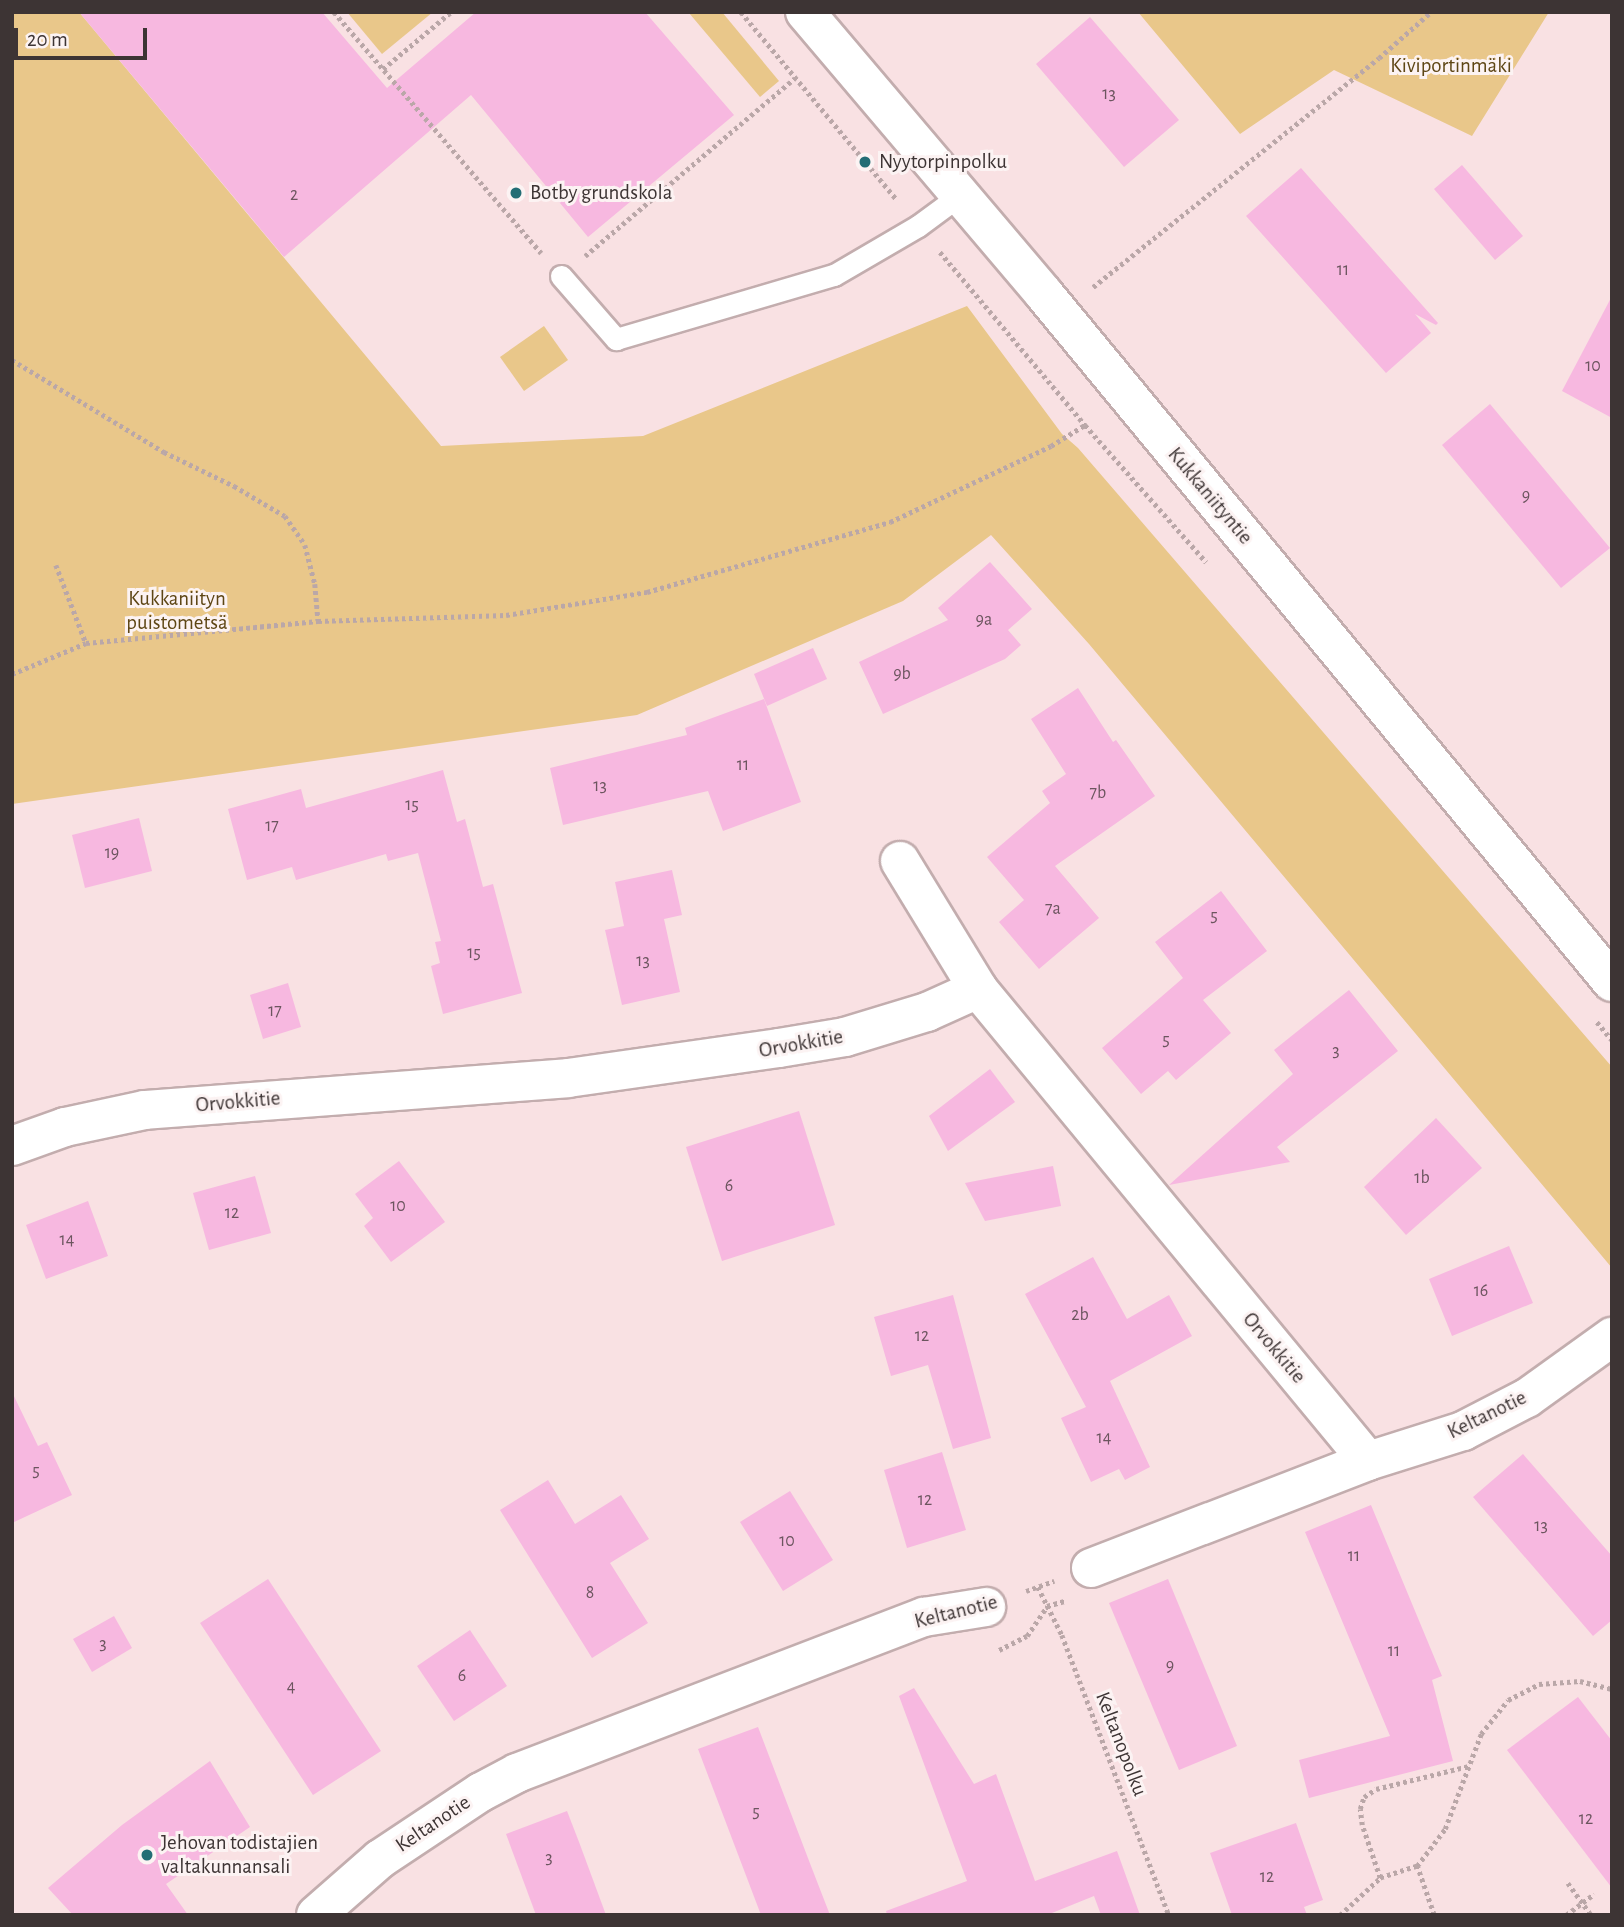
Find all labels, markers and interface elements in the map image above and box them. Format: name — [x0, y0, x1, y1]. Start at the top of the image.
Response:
scale bar — [18, 14, 150, 58]
text: 20 m — [27, 29, 68, 50]
park label: Kiviportinmäki — [1390, 53, 1512, 79]
house number: 13 — [1102, 83, 1116, 105]
place label: Nyytorpinpolku — [879, 149, 1007, 175]
marker: Nyytorpinpolku — [857, 154, 873, 170]
place label: Botby grundskola — [530, 180, 672, 206]
house number: 2 — [290, 184, 298, 206]
marker: Botby grundskola — [508, 185, 524, 201]
house number: 11 — [1337, 259, 1349, 281]
house number: 10 — [1585, 355, 1601, 377]
street label: Kukkaniityntie — [1162, 442, 1258, 550]
house number: 9 — [1522, 485, 1530, 507]
park label: Kukkaniityn puistometsä — [126, 586, 228, 636]
house number: 9a — [976, 609, 992, 631]
house number: 9b — [893, 663, 911, 685]
house number: 11 — [737, 754, 749, 776]
house number: 13 — [593, 775, 607, 797]
house number: 7b — [1090, 782, 1106, 804]
house number: 15 — [405, 794, 419, 816]
house number: 17 — [265, 815, 279, 837]
house number: 19 — [105, 842, 119, 864]
house number: 7a — [1045, 898, 1061, 920]
house number: 5 — [1210, 905, 1218, 927]
house number: 15 — [467, 942, 481, 964]
house number: 13 — [636, 950, 650, 972]
house number: 17 — [268, 1000, 282, 1022]
street label: Orvokkitie — [757, 1024, 845, 1064]
house number: 5 — [1162, 1029, 1170, 1051]
house number: 3 — [1332, 1040, 1340, 1062]
street label: Orvokkitie — [195, 1086, 281, 1118]
house number: 1b — [1414, 1167, 1430, 1189]
house number: 6 — [725, 1175, 733, 1197]
house number: 10 — [390, 1195, 406, 1217]
house number: 12 — [225, 1202, 239, 1224]
house number: 14 — [60, 1229, 74, 1251]
house number: 16 — [1474, 1280, 1488, 1302]
house number: 2b — [1071, 1304, 1089, 1326]
street label: Orvokkitie — [1237, 1307, 1311, 1389]
house number: 12 — [915, 1325, 929, 1347]
street label: Keltanotie — [1443, 1385, 1531, 1445]
house number: 14 — [1097, 1427, 1111, 1449]
house number: 5 — [32, 1460, 40, 1482]
house number: 12 — [918, 1489, 932, 1511]
house number: 13 — [1534, 1515, 1548, 1537]
house number: 10 — [779, 1530, 795, 1552]
house number: 11 — [1348, 1545, 1360, 1567]
house number: 8 — [586, 1582, 594, 1604]
street label: Keltanotie — [912, 1590, 1000, 1634]
house number: 3 — [99, 1633, 107, 1655]
house number: 11 — [1388, 1640, 1400, 1662]
house number: 9 — [1166, 1655, 1174, 1677]
house number: 6 — [458, 1665, 466, 1687]
house number: 4 — [287, 1676, 295, 1698]
street label: Keltanopolku — [1090, 1688, 1152, 1800]
street label: Keltanotie — [391, 1790, 475, 1858]
house number: 5 — [752, 1801, 760, 1823]
house number: 12 — [1579, 1808, 1593, 1830]
place label: Jehovan todistajien valtakunnansali — [161, 1830, 318, 1880]
marker: Jehovan todistajien valtakunnansali — [139, 1847, 155, 1863]
house number: 3 — [545, 1847, 553, 1869]
house number: 12 — [1260, 1866, 1274, 1888]

